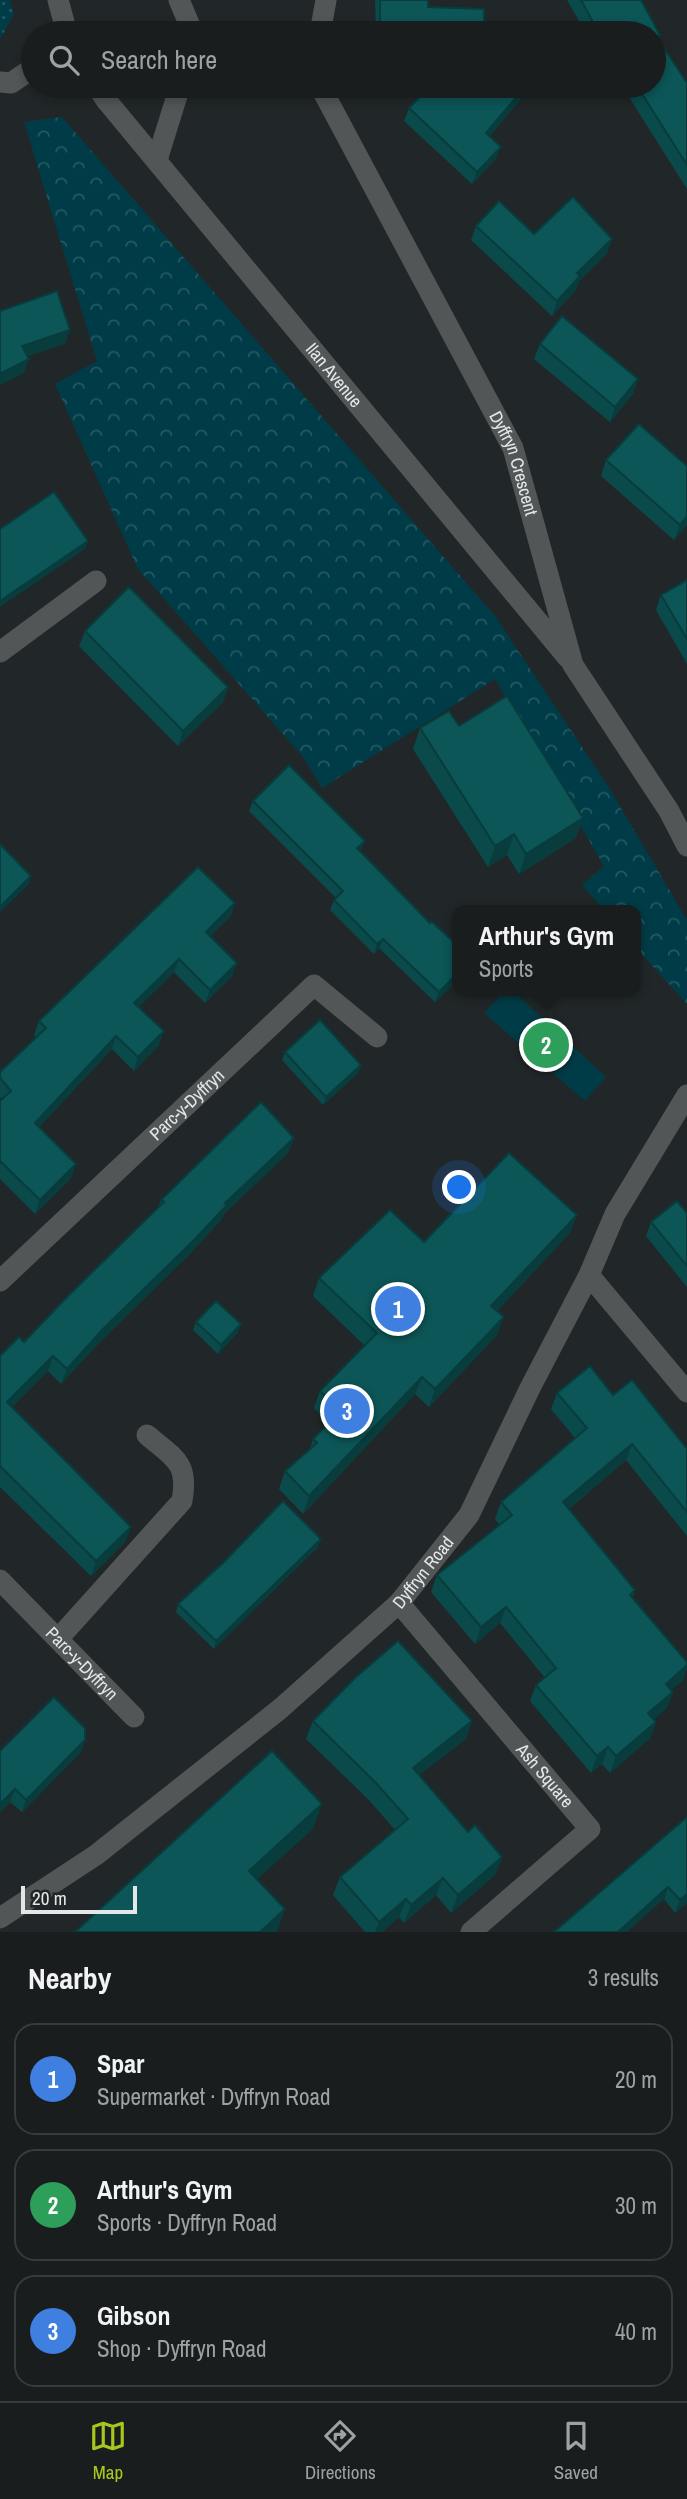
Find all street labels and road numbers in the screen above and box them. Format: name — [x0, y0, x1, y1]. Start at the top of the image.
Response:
street label: Ilan Avenue — [300, 337, 368, 413]
street label: Dyffryn Crescent — [484, 406, 544, 518]
street label: Parc-y-Dyffryn — [144, 1063, 230, 1146]
street label: Dyffryn Road — [386, 1531, 459, 1614]
street label: Parc-y-Dyffryn — [40, 1621, 124, 1706]
street label: Ash Square — [510, 1737, 580, 1813]

